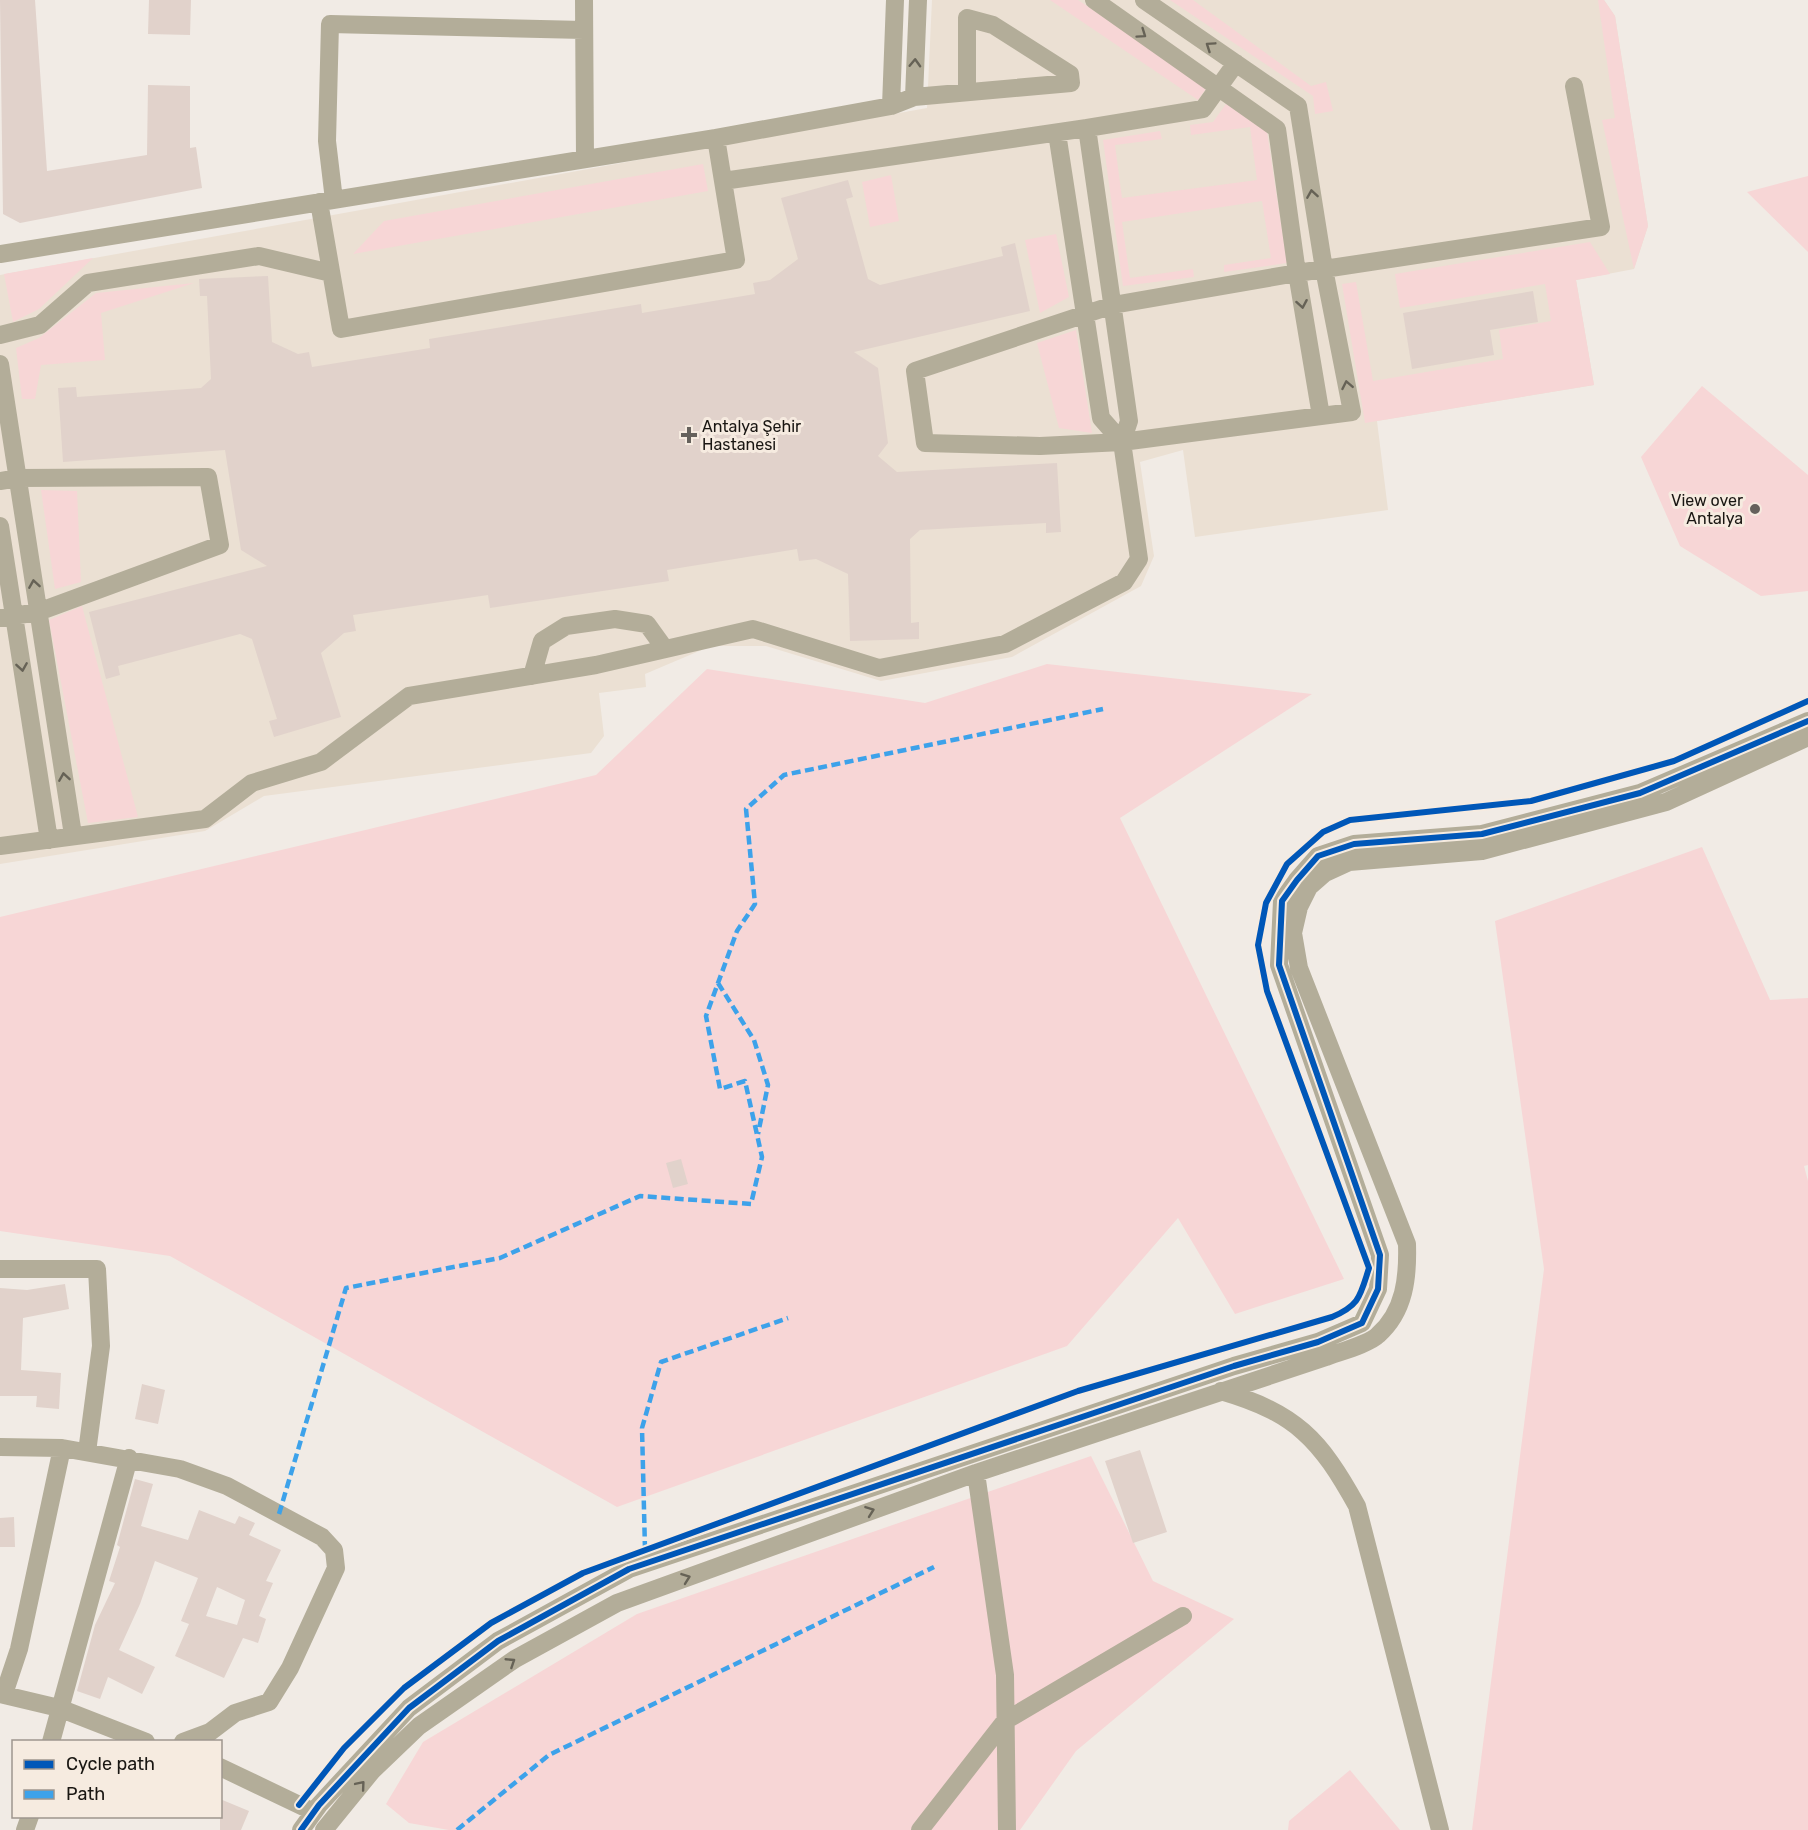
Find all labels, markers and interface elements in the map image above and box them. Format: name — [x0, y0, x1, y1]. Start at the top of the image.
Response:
one-way arrow — [1136, 27, 1147, 38]
one-way arrow — [1206, 42, 1217, 53]
one-way arrow — [909, 59, 922, 68]
one-way arrow — [1306, 189, 1319, 199]
one-way arrow — [1295, 299, 1307, 309]
one-way arrow — [1341, 381, 1354, 391]
place label: Antalya Şehir Hastanesi — [702, 417, 801, 454]
marker: Antalya Şehir Hastanesi — [680, 426, 698, 444]
place label: View over Antalya — [1671, 491, 1743, 528]
marker: View over Antalya — [1748, 502, 1762, 516]
one-way arrow — [28, 580, 40, 589]
one-way arrow — [15, 661, 28, 671]
one-way arrow — [58, 772, 70, 782]
one-way arrow — [864, 1506, 875, 1519]
one-way arrow — [680, 1573, 691, 1585]
one-way arrow — [504, 1658, 515, 1669]
legend — [12, 1740, 222, 1818]
text: Cycle path — [66, 1753, 155, 1775]
one-way arrow — [353, 1781, 364, 1792]
text: Path — [66, 1783, 105, 1805]

